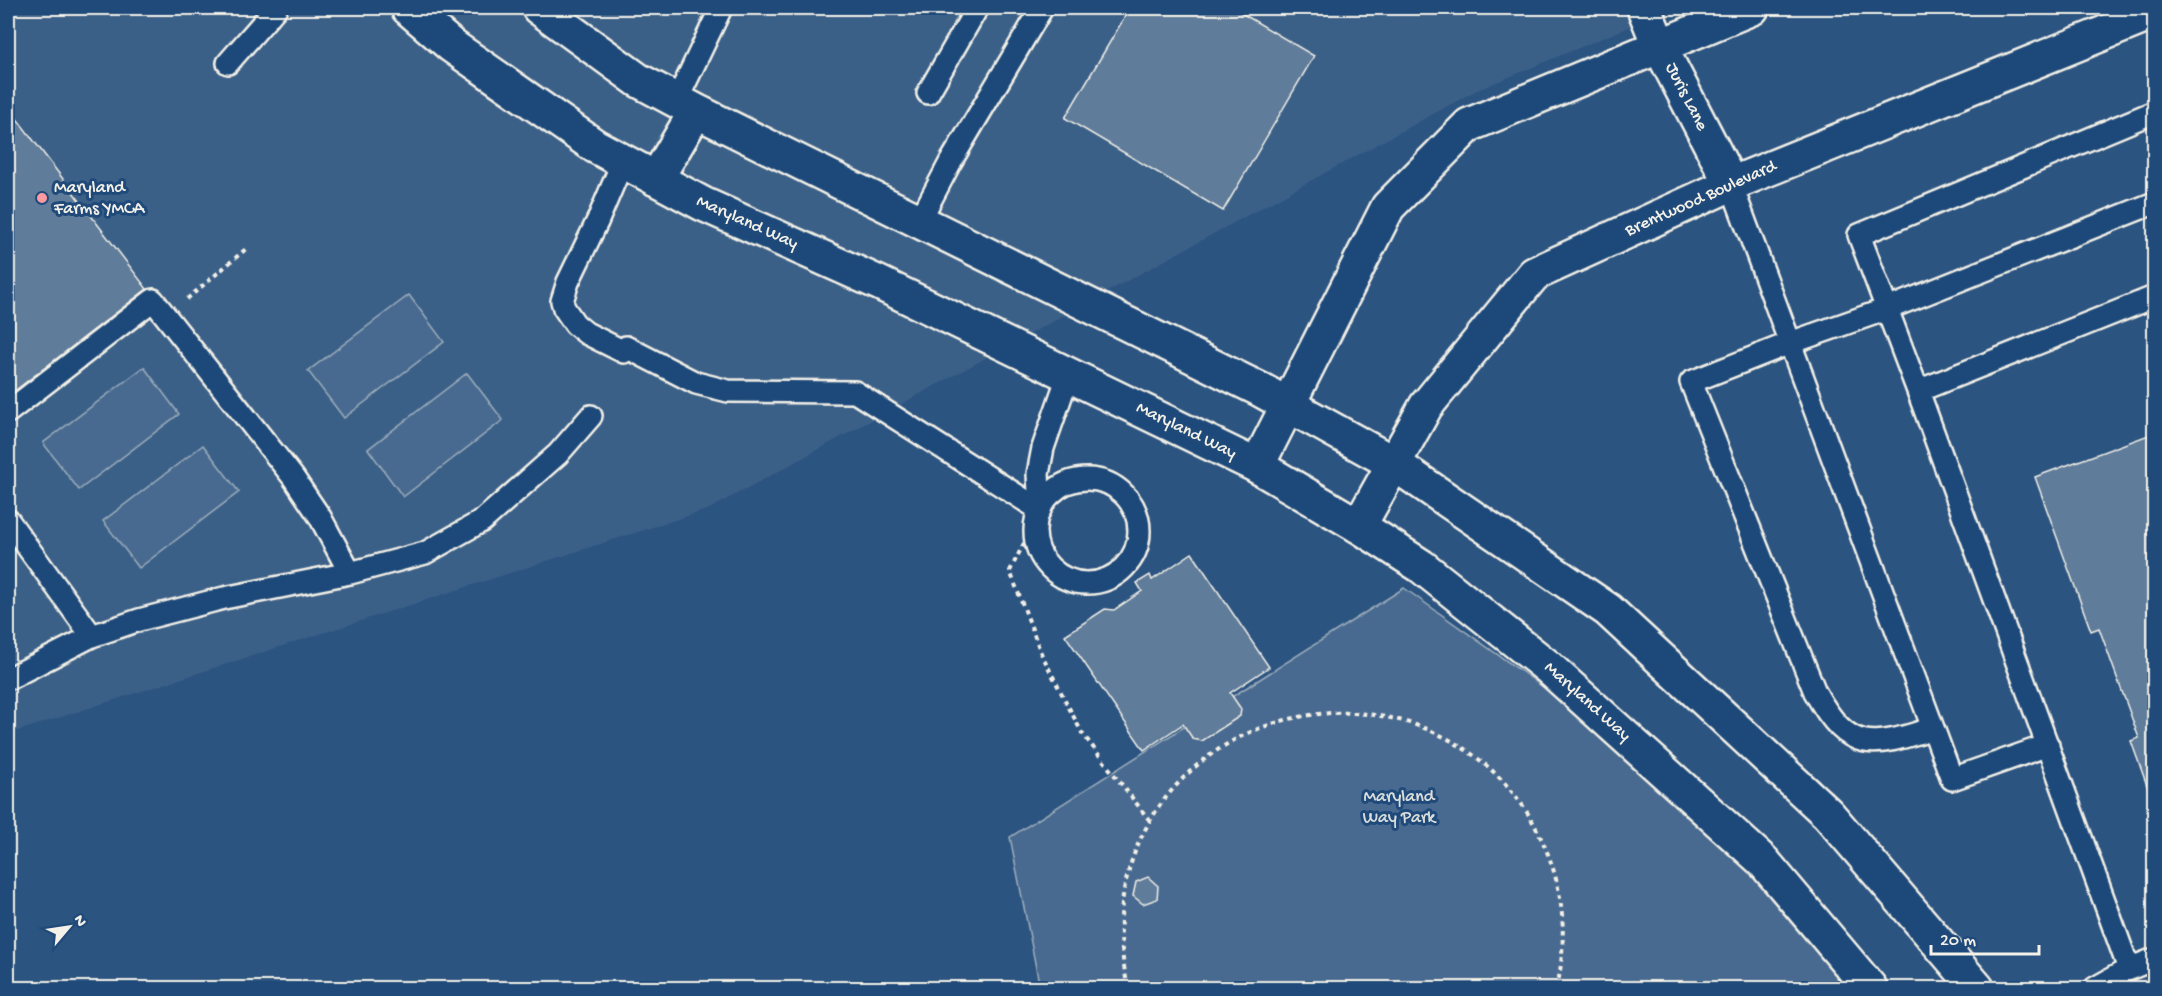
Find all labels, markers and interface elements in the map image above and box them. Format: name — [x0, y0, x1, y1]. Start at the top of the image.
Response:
street label: Juris Lane — [1660, 59, 1712, 135]
street label: Brentwood Boulevard — [1621, 156, 1781, 242]
place label: Maryland Farms YMCA — [53, 178, 146, 220]
marker: Maryland Farms YMCA — [35, 191, 49, 205]
street label: Maryland Way — [693, 191, 801, 255]
street label: Maryland Way — [1132, 398, 1240, 464]
street label: Maryland Way — [1539, 658, 1635, 746]
park label: Maryland Way Park — [1363, 787, 1437, 829]
north arrow — [39, 897, 99, 957]
text: N — [68, 912, 90, 931]
scale bar — [1931, 918, 2039, 956]
text: 20 m — [1940, 931, 1976, 952]

